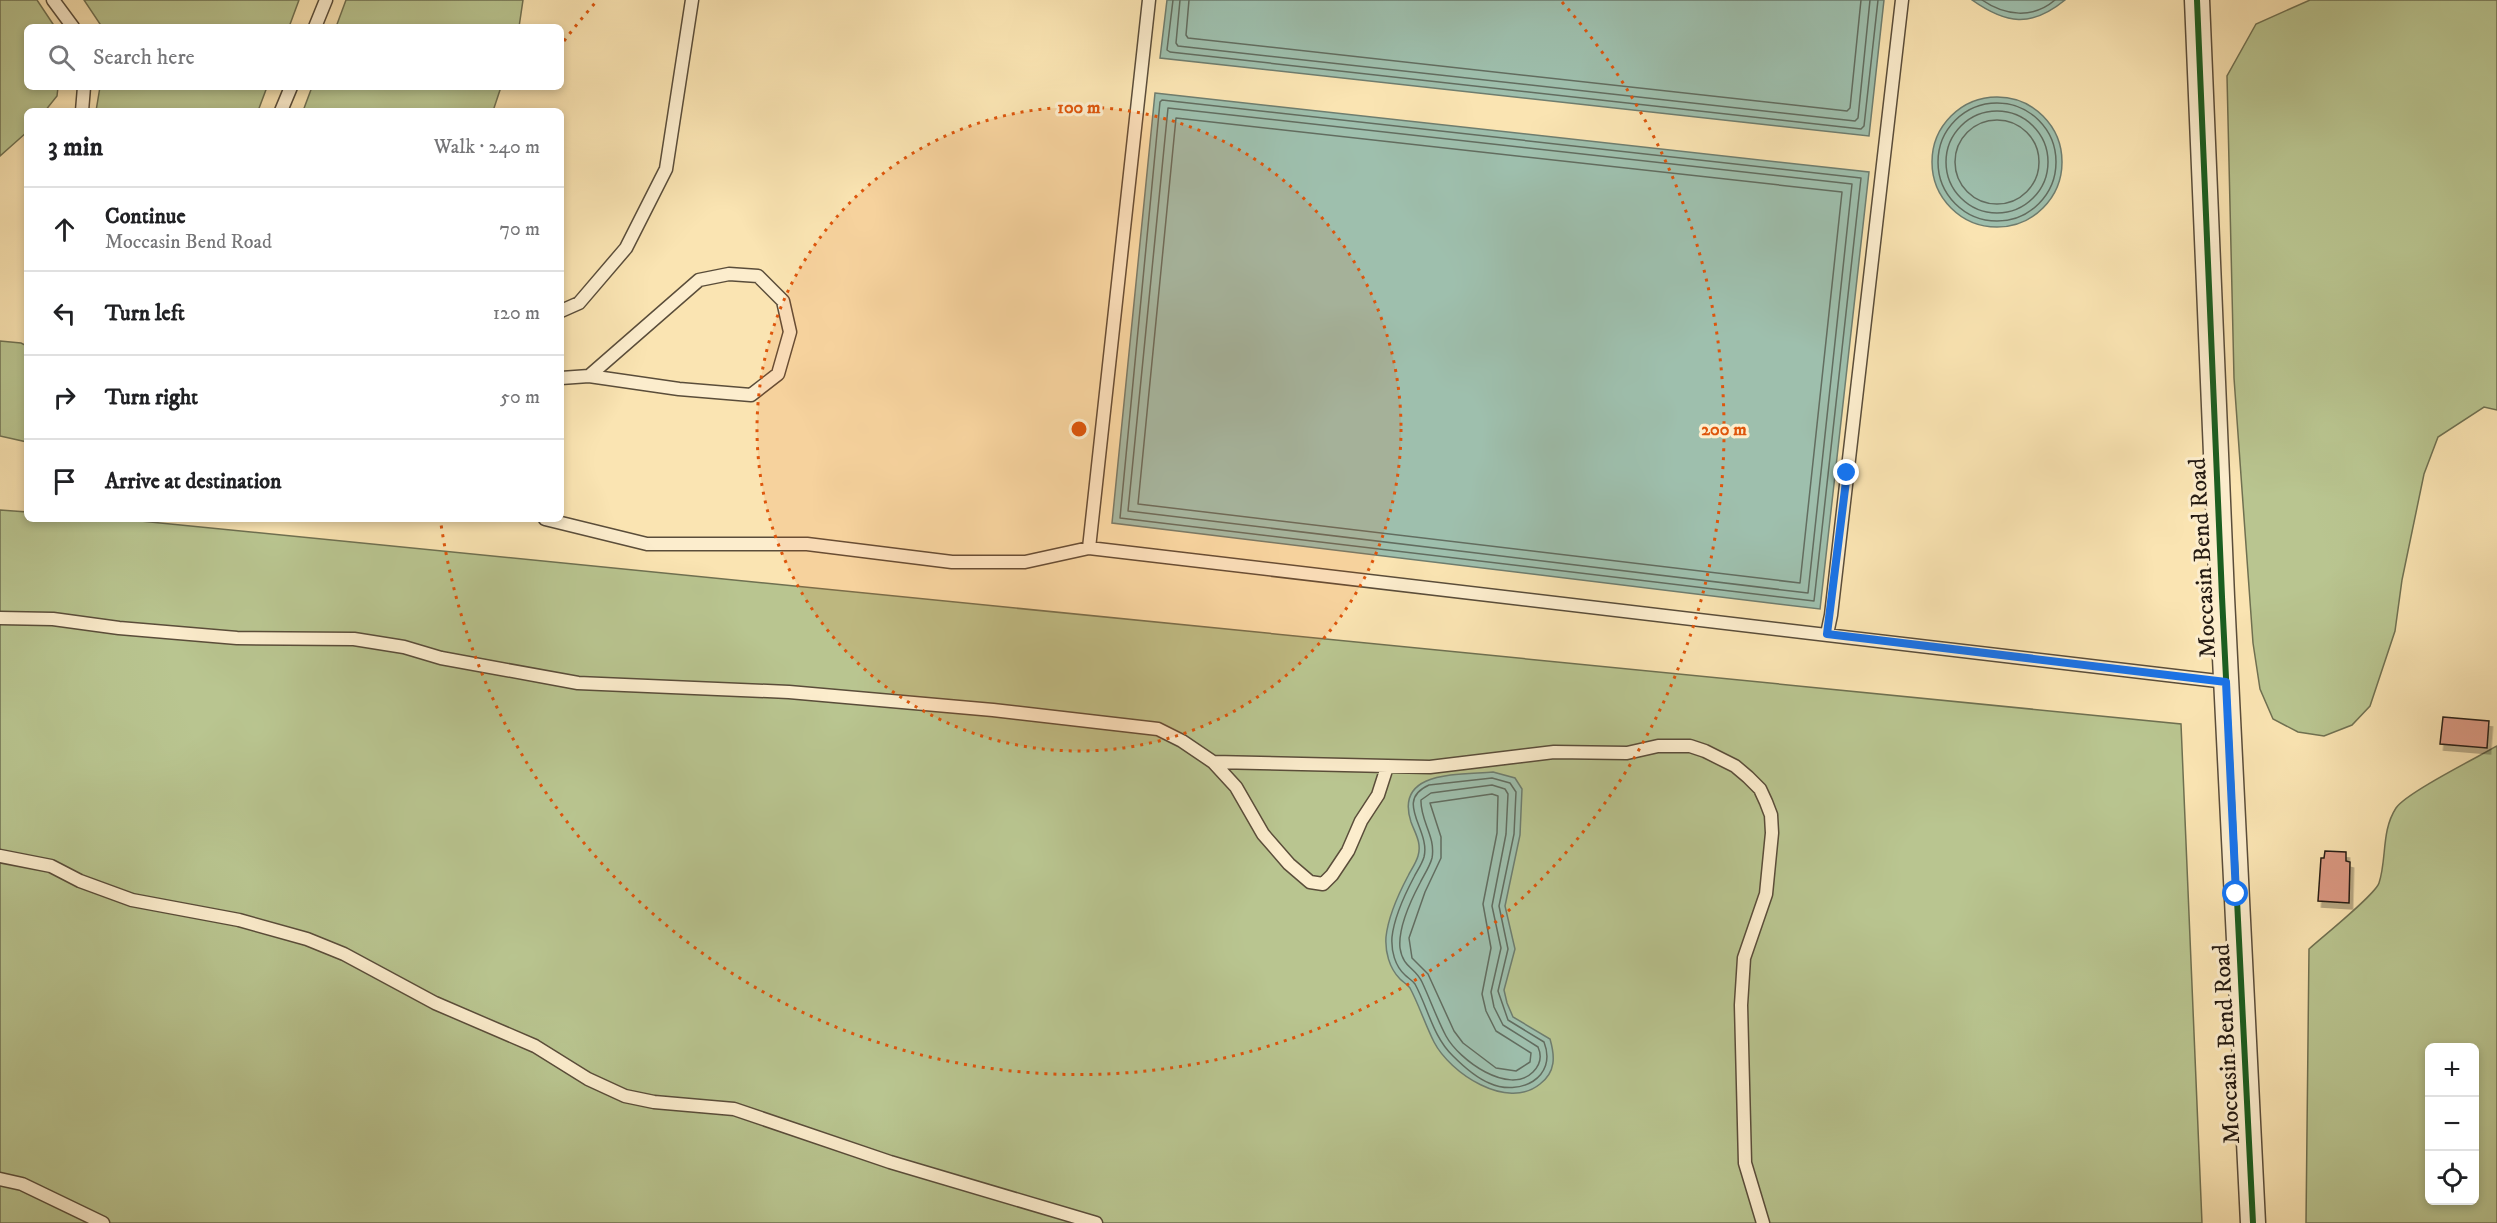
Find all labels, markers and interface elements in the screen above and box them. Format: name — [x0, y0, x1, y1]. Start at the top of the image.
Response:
search box — [24, 24, 564, 90]
icon: search — [45, 41, 78, 74]
text: Search here — [93, 44, 195, 71]
text: 100 m — [1057, 97, 1101, 119]
text: 3 min — [48, 131, 103, 164]
text: Walk · 240 m — [434, 135, 540, 160]
text: Continue — [105, 203, 186, 230]
icon: ahead — [48, 213, 81, 246]
text: 70 m — [499, 217, 540, 242]
text: Moccasin Bend Road — [105, 230, 272, 255]
icon: left — [48, 297, 81, 330]
text: Turn left — [105, 300, 185, 327]
text: 120 m — [493, 301, 540, 326]
icon: right — [48, 381, 81, 414]
text: Turn right — [105, 384, 198, 411]
text: 50 m — [500, 385, 540, 410]
centre of rings — [1069, 419, 1089, 439]
text: 200 m — [1701, 419, 1747, 441]
street label: Moccasin Bend Road — [2183, 457, 2223, 659]
route end — [1833, 459, 1859, 485]
icon: arrive — [48, 465, 81, 498]
text: Arrive at destination — [105, 468, 282, 495]
route start — [2222, 880, 2248, 906]
street label: Moccasin Bend Road — [2207, 943, 2247, 1145]
map controls — [2425, 1043, 2479, 1205]
button: + — [2425, 1043, 2479, 1097]
button: − — [2425, 1097, 2479, 1151]
button: locate — [2425, 1151, 2479, 1205]

